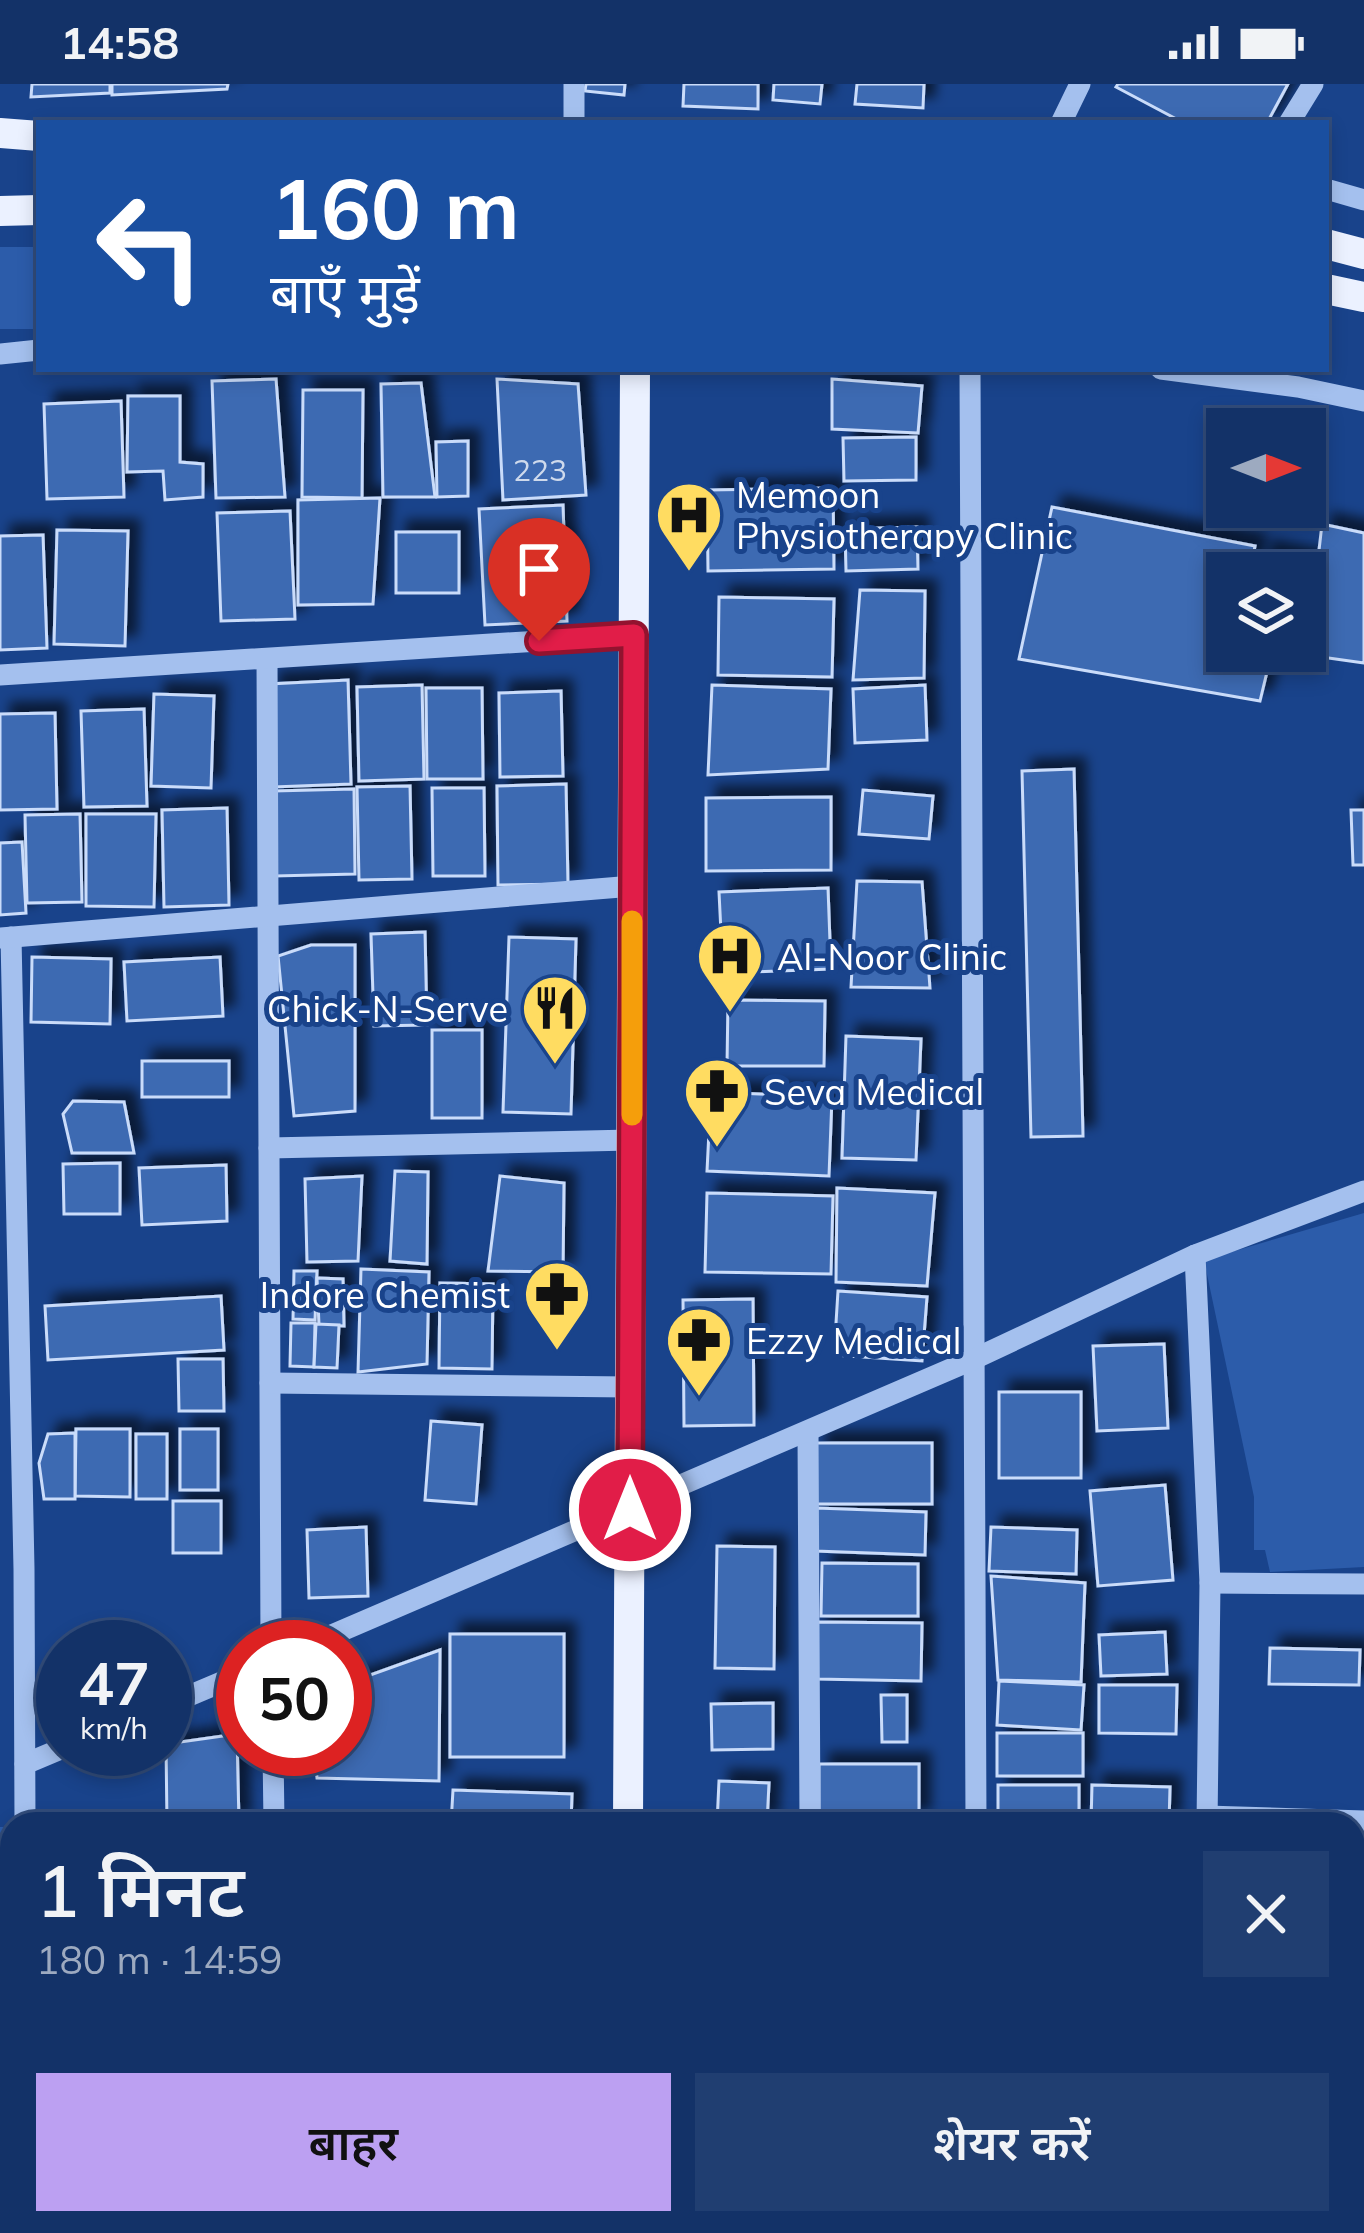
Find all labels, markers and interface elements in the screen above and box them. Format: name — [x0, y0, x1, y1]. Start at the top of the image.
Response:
text: 14:58 — [60, 14, 179, 70]
text: 160 m — [270, 155, 520, 260]
icon: left — [72, 168, 228, 324]
text: बाएँ मुड़ें — [270, 259, 420, 327]
north arrow — [1206, 408, 1326, 528]
map controls — [1206, 408, 1326, 672]
house number: 223 — [513, 451, 567, 489]
place label: Memoon Physiotherapy Clinic — [736, 472, 1073, 558]
hospital icon: Memoon Physiotherapy Clinic — [654, 480, 724, 574]
pin — [488, 518, 590, 641]
icon: arrive — [506, 536, 572, 602]
button: layers — [1206, 552, 1326, 672]
hospital icon: Al-Noor Clinic — [695, 921, 765, 1015]
place label: Al-Noor Clinic — [777, 934, 1007, 979]
restaurant icon: Chick-N-Serve — [520, 973, 590, 1067]
place label: Chick-N-Serve — [267, 986, 508, 1031]
pharmacy icon: Seva Medical — [682, 1056, 752, 1150]
place label: Seva Medical — [764, 1069, 984, 1114]
pharmacy icon: Indore Chemist — [522, 1259, 592, 1353]
place label: Indore Chemist — [260, 1272, 510, 1317]
pharmacy icon: Ezzy Medical — [664, 1305, 734, 1399]
place label: Ezzy Medical — [746, 1318, 961, 1363]
position arrow — [567, 1447, 693, 1573]
speed limit sign: 50 — [216, 1620, 372, 1776]
text: 47 — [78, 1645, 150, 1720]
text: km/h — [80, 1709, 148, 1747]
text: 1 मिनट — [36, 1845, 245, 1935]
button: close — [1203, 1851, 1329, 1977]
text: 180 m · 14:59 — [36, 1935, 282, 1984]
button: बाहर — [36, 2073, 671, 2211]
button: शेयर करें — [695, 2073, 1329, 2211]

